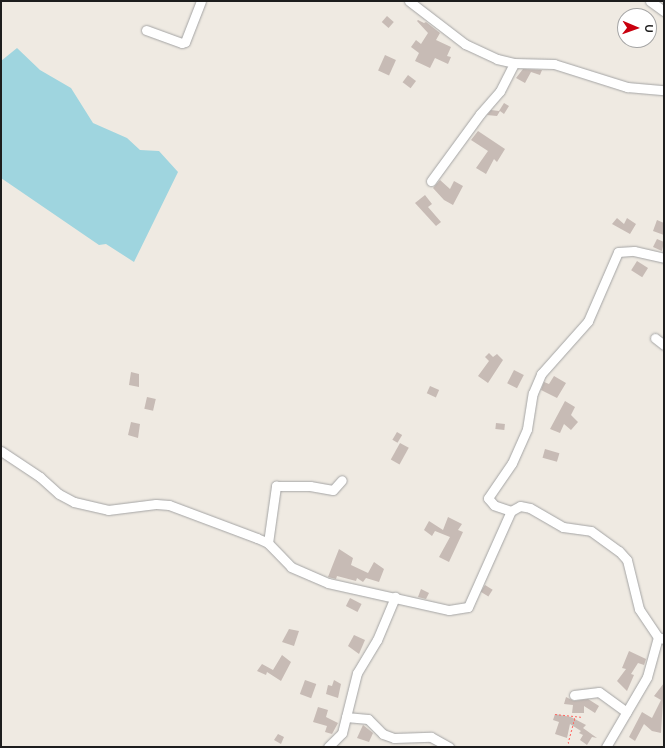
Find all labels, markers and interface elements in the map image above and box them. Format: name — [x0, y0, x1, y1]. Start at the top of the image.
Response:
north arrow — [617, 8, 657, 48]
text: U — [642, 24, 655, 33]

